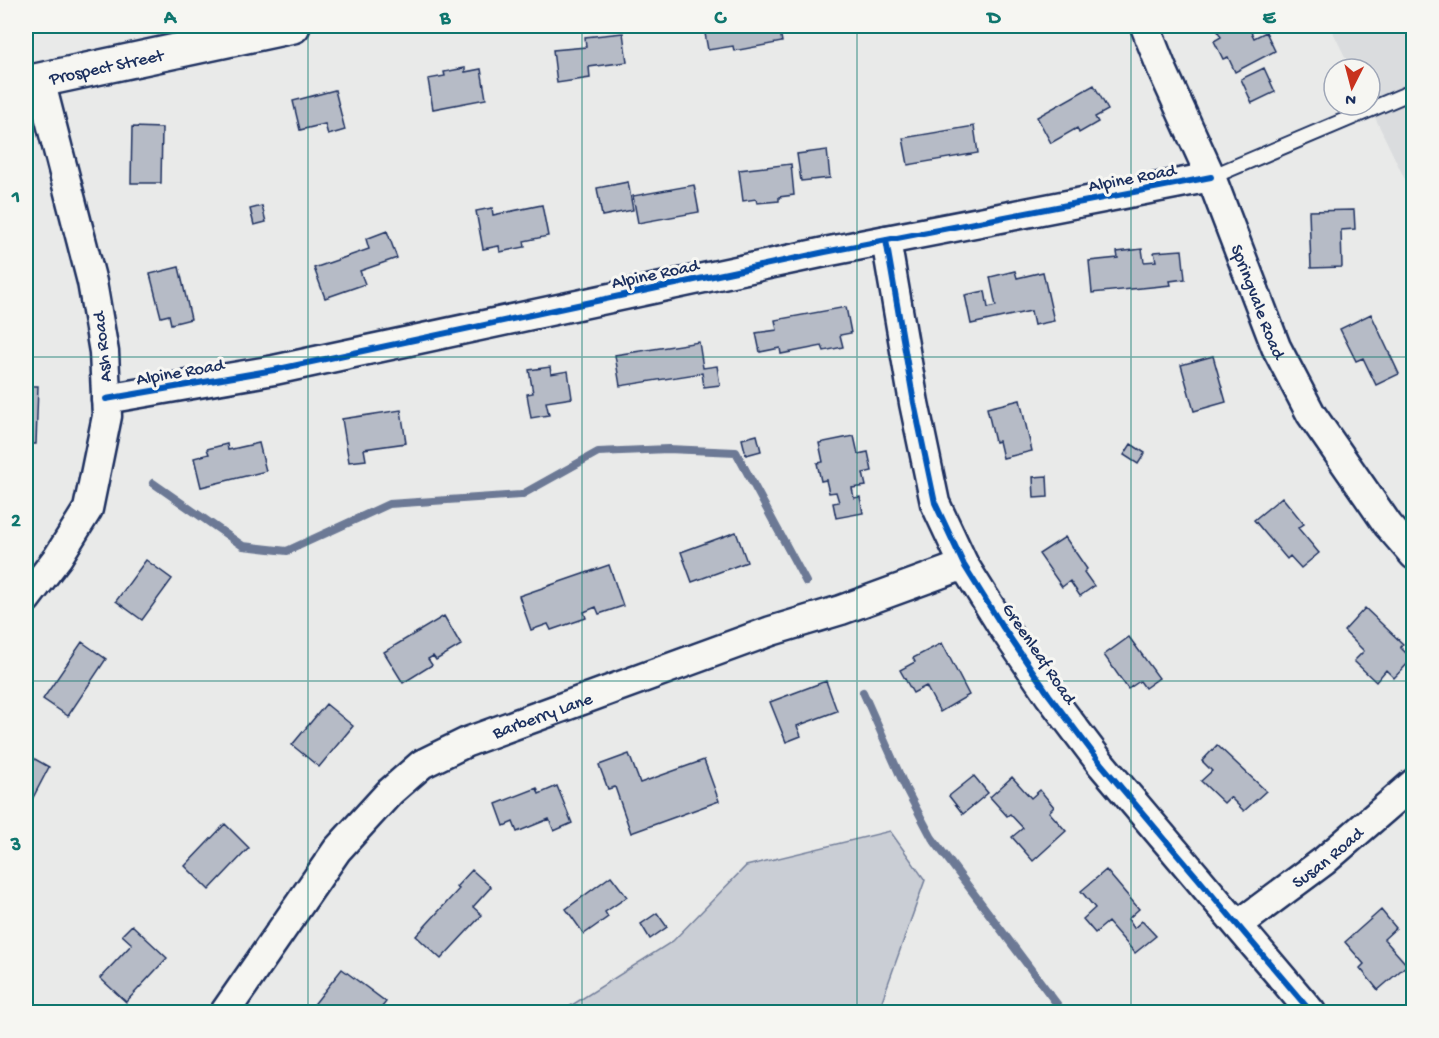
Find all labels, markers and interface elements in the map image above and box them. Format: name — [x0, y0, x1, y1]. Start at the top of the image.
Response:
text: A — [163, 8, 178, 31]
text: B — [439, 8, 451, 31]
text: C — [714, 8, 728, 31]
text: D — [985, 8, 1001, 31]
text: E — [1263, 8, 1277, 31]
street label: Prospect Street — [47, 46, 167, 91]
north arrow — [1322, 57, 1382, 117]
text: N — [1344, 88, 1357, 108]
street label: Alpine Road — [1087, 160, 1179, 198]
text: 1 — [11, 187, 20, 210]
street label: Springvale Road — [1225, 242, 1289, 365]
street label: Alpine Road — [610, 256, 703, 295]
street label: Ash Road — [89, 309, 118, 383]
street label: Alpine Road — [135, 355, 227, 392]
text: 2 — [11, 511, 21, 534]
street label: Greenleaf Road — [996, 600, 1080, 710]
street label: Barberry Lane — [489, 689, 596, 745]
street label: Susan Road — [1289, 823, 1370, 894]
text: 3 — [10, 835, 21, 858]

